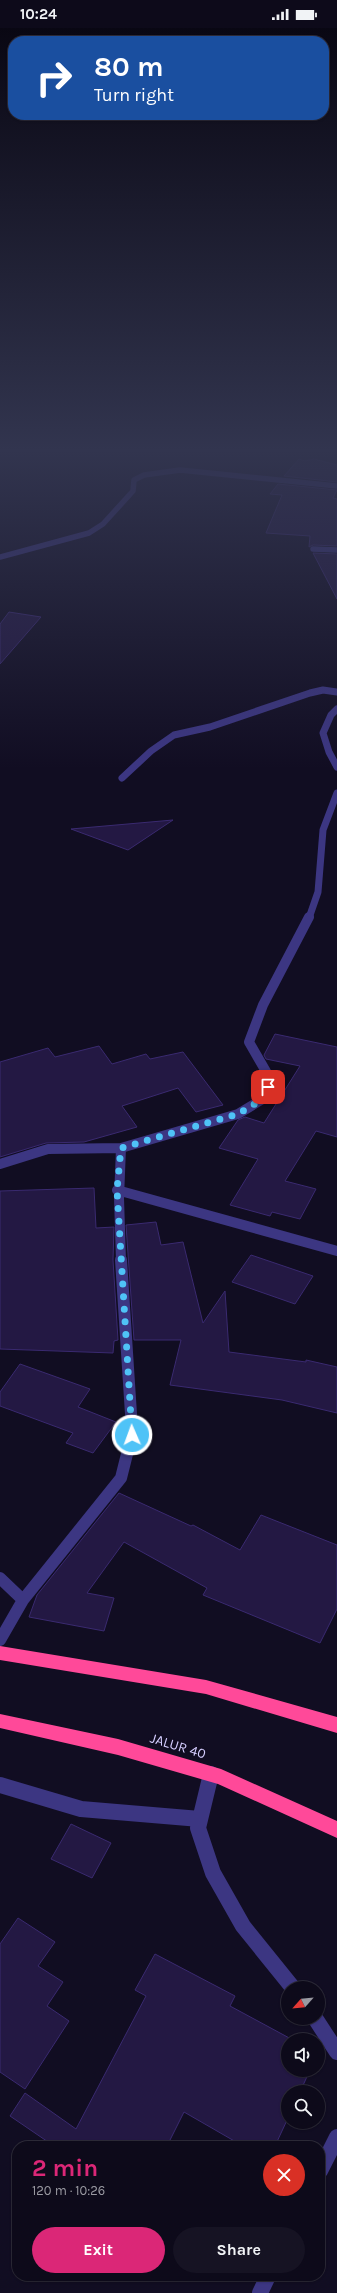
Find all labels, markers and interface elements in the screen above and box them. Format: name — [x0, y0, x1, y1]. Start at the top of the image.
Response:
text: 10:24 — [20, 5, 57, 23]
text: 80 m — [94, 50, 163, 83]
icon: right — [28, 52, 80, 104]
text: Turn right — [94, 84, 174, 106]
pin — [251, 1070, 285, 1104]
icon: arrive — [257, 1076, 279, 1098]
position arrow — [111, 1414, 153, 1456]
street label: JALUR 40 — [148, 1729, 208, 1763]
north arrow — [281, 1981, 325, 2025]
map controls — [281, 1981, 325, 2129]
button: sound — [281, 2033, 325, 2077]
button: search — [281, 2085, 325, 2129]
text: 2 min — [32, 2154, 98, 2182]
button: close — [263, 2154, 305, 2196]
text: 120 m · 10:26 — [32, 2183, 105, 2198]
button: Exit — [32, 2227, 165, 2273]
button: Share — [173, 2227, 305, 2273]

